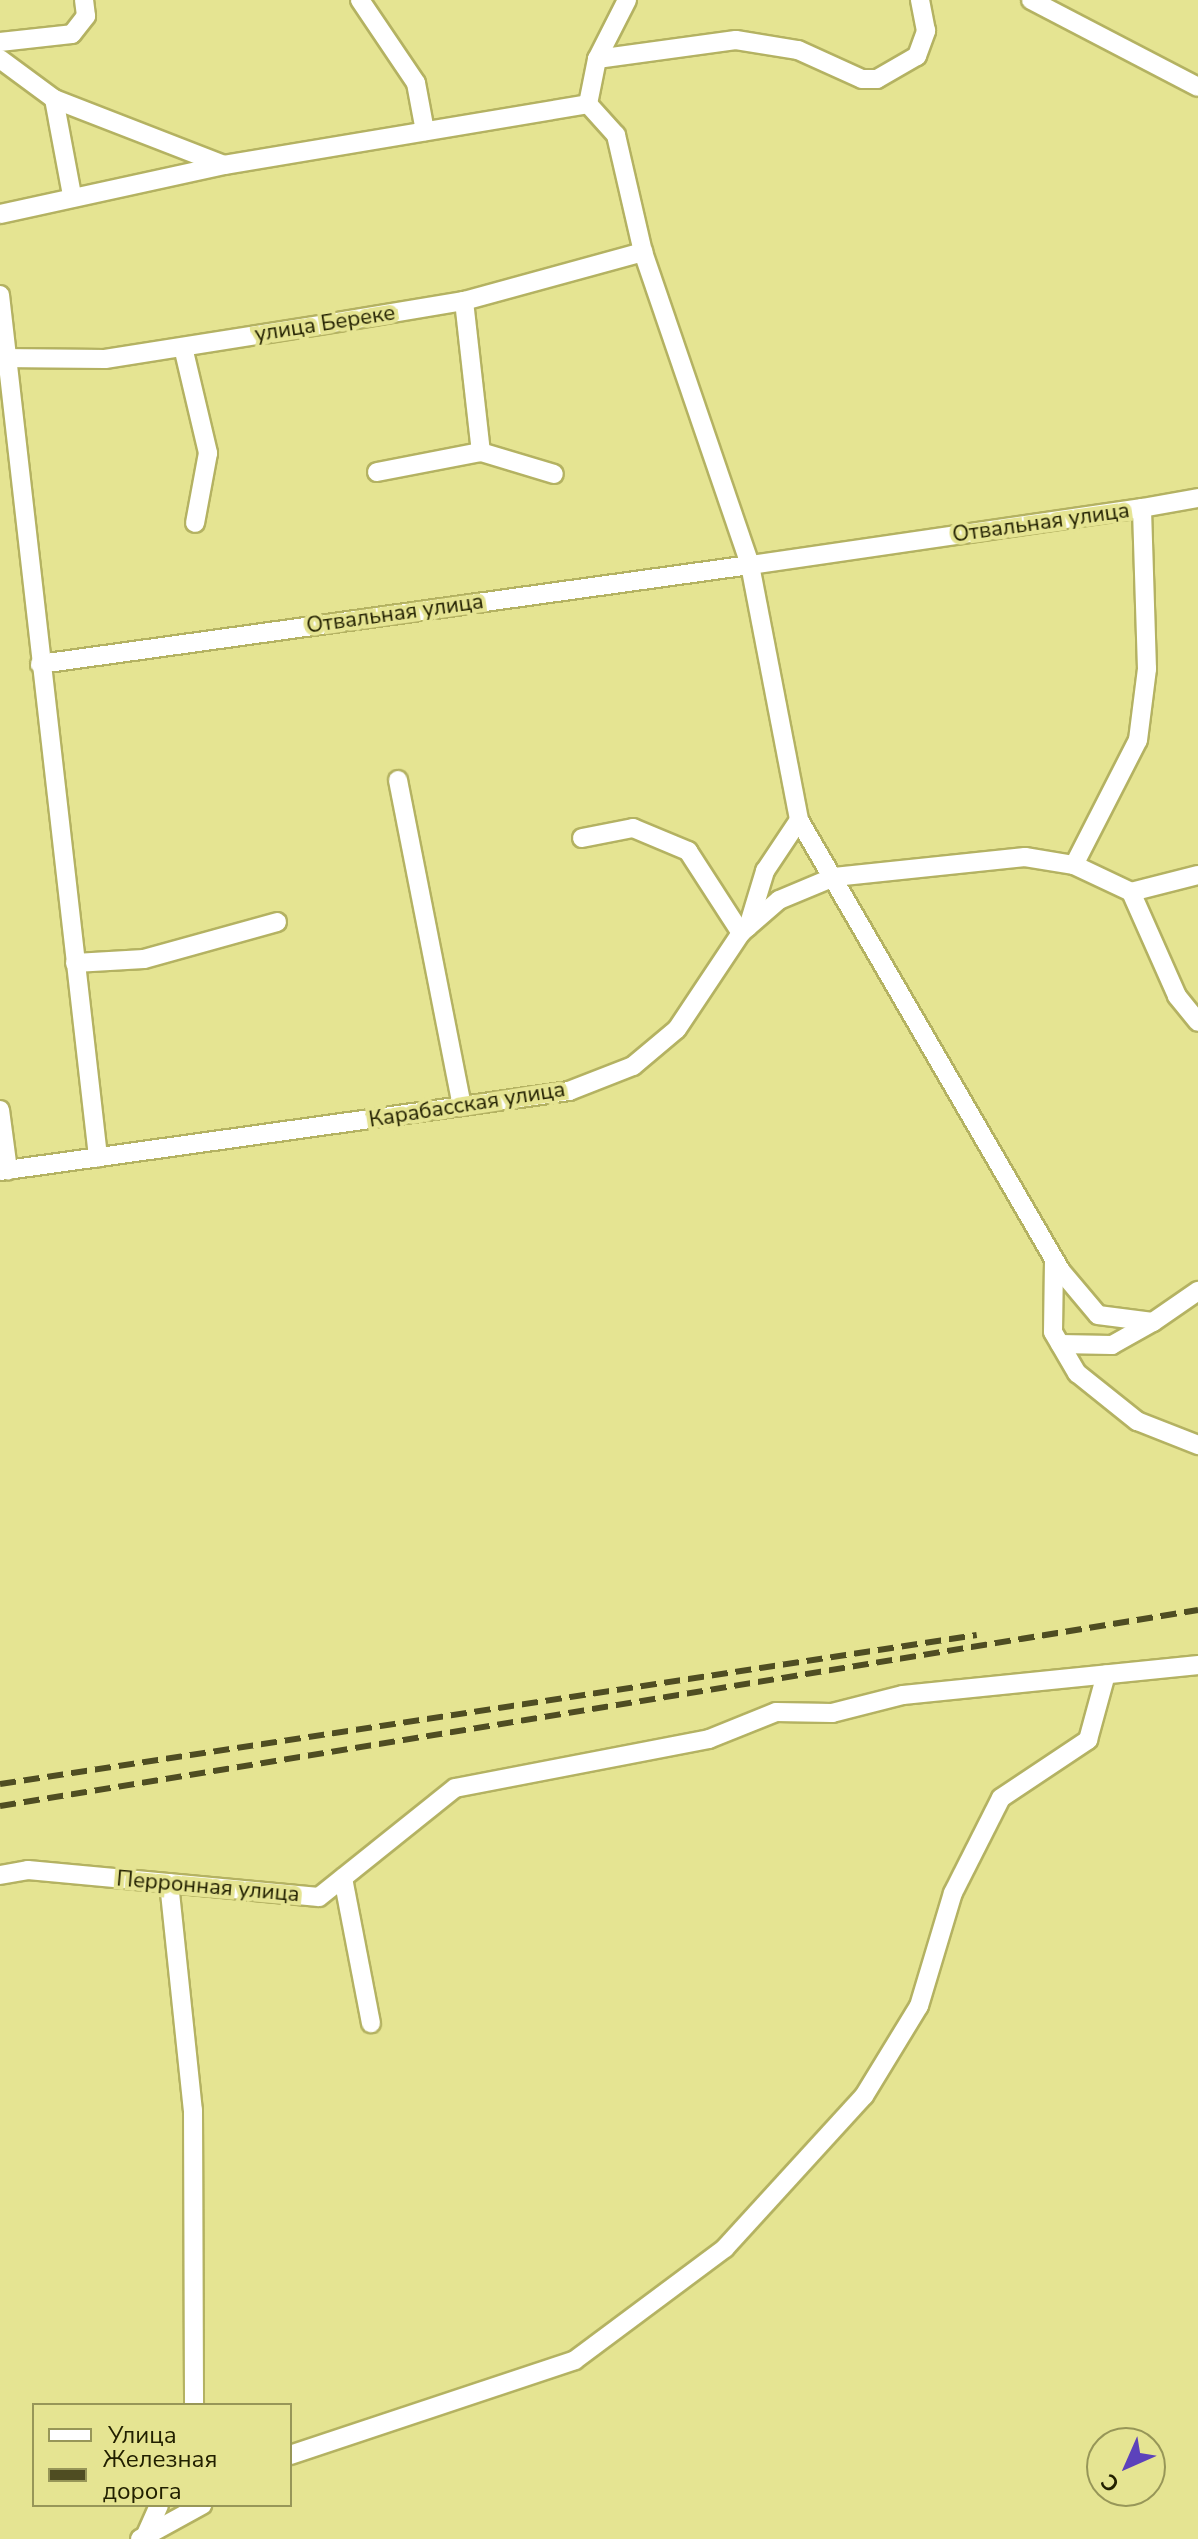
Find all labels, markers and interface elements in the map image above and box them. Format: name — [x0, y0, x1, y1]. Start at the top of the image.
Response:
street label: улица Береке — [253, 300, 397, 348]
street label: Отвальная улица — [951, 497, 1131, 549]
street label: Отвальная улица — [305, 588, 485, 640]
street label: Карабасская улица — [367, 1076, 567, 1134]
street label: Перронная улица — [115, 1866, 301, 1908]
legend — [32, 2403, 292, 2507]
text: Улица — [108, 2419, 177, 2451]
north arrow — [1086, 2427, 1166, 2507]
text: Железная дорога — [103, 2443, 217, 2507]
text: С — [1095, 2467, 1126, 2498]

